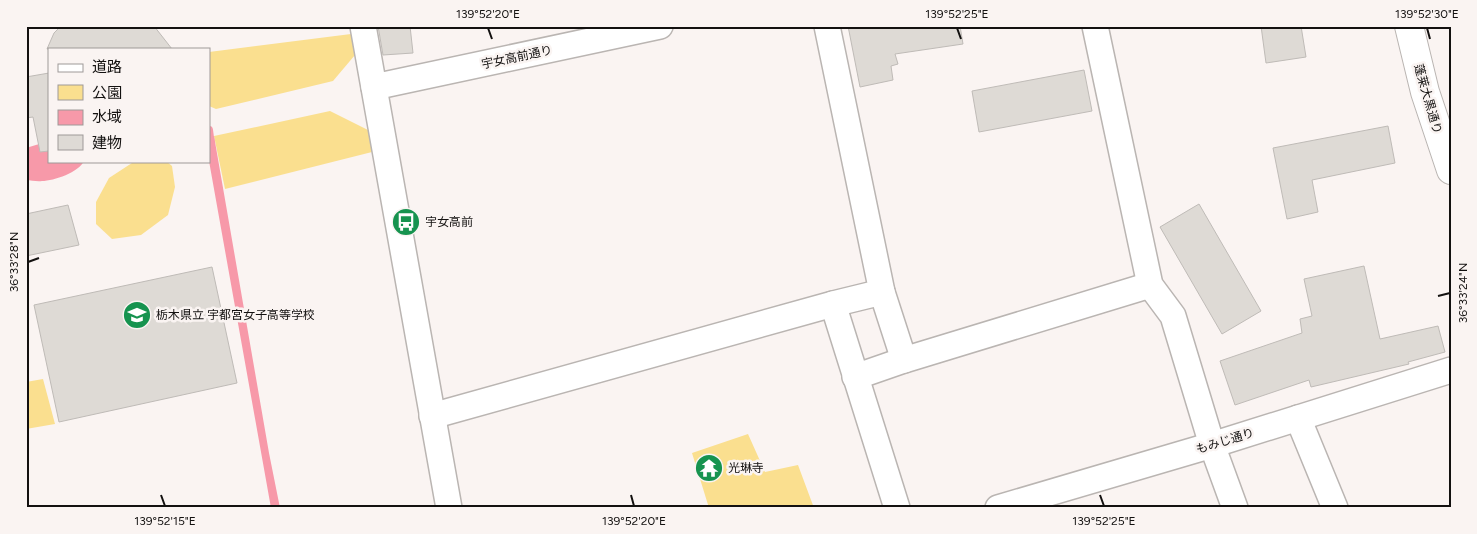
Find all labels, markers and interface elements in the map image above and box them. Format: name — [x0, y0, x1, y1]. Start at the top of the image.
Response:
text: 139°52'20"E — [456, 7, 520, 21]
text: 139°52'25"E — [925, 7, 989, 21]
text: 139°52'30"E — [1395, 7, 1459, 21]
street label: 宇女高前通り — [480, 43, 554, 71]
legend — [48, 48, 210, 162]
text: 道路 — [92, 58, 122, 76]
street label: 蓬莱大黒通り — [1411, 62, 1445, 136]
text: 公園 — [92, 84, 122, 102]
text: 水域 — [92, 108, 122, 126]
text: 建物 — [92, 134, 122, 152]
bus stop icon: 宇女高前 — [391, 207, 421, 237]
place label: 宇女高前 — [425, 215, 473, 229]
text: 36°33'28"N — [7, 232, 21, 292]
text: 36°33'24"N — [1456, 263, 1470, 323]
school or university icon: 栃木県立 宇都宮女子高等学校 — [122, 300, 152, 330]
place label: 栃木県立 宇都宮女子高等学校 — [156, 308, 315, 322]
street label: もみじ通り — [1194, 426, 1256, 456]
temple icon: 光琳寺 — [694, 453, 724, 483]
place label: 光琳寺 — [728, 461, 764, 475]
text: 139°52'15"E — [134, 514, 196, 528]
text: 139°52'20"E — [602, 514, 666, 528]
text: 139°52'25"E — [1072, 514, 1136, 528]

